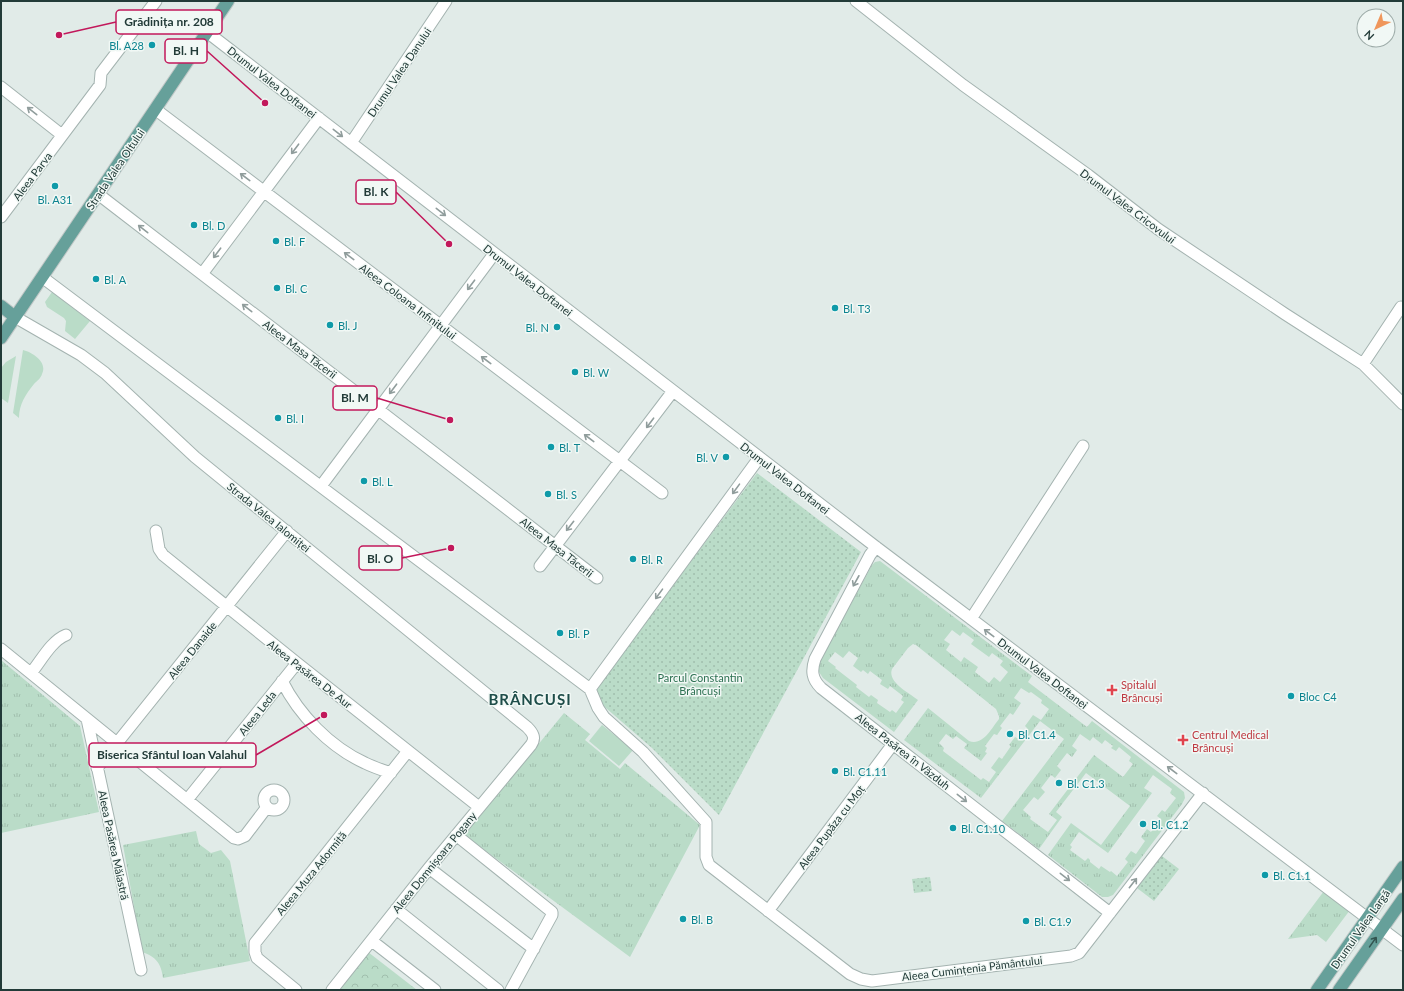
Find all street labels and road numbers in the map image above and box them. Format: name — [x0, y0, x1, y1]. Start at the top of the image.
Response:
street label: Drumul Valea Danului — [364, 25, 434, 119]
street label: Drumul Valea Doftanei — [225, 43, 319, 121]
street label: Strada Valea Oltului — [83, 126, 147, 212]
street label: Aleea Parva — [10, 149, 54, 203]
street label: Drumul Valea Cricovului — [1078, 166, 1178, 246]
street label: Drumul Valea Doftanei — [481, 241, 575, 319]
street label: Aleea Coloana Infinitului — [357, 260, 459, 342]
street label: Aleea Masa Tăcerii — [260, 317, 340, 381]
street label: Drumul Valea Doftanei — [738, 439, 832, 517]
street label: Strada Valea Ialomiței — [225, 479, 313, 555]
street label: Aleea Masa Tăcerii — [518, 514, 596, 580]
street label: Aleea Danaide — [165, 619, 219, 681]
street label: Drumul Valea Doftanei — [995, 635, 1091, 711]
street label: Aleea Pasărea De Aur — [265, 637, 355, 711]
street label: Aleea Leda — [236, 688, 278, 738]
street label: Aleea Pasărea în Văzduh — [853, 710, 953, 792]
street label: Aleea Pupăza cu Moț — [795, 782, 867, 872]
street label: Aleea Pasărea Măiastră — [96, 789, 132, 901]
street label: Aleea Domnișoara Pogany — [389, 809, 479, 915]
street label: Aleea Muza Adormită — [273, 829, 349, 917]
street label: Drumul Valea Largă — [1328, 887, 1392, 971]
street label: Aleea Cumințenia Pământului — [901, 953, 1043, 983]

